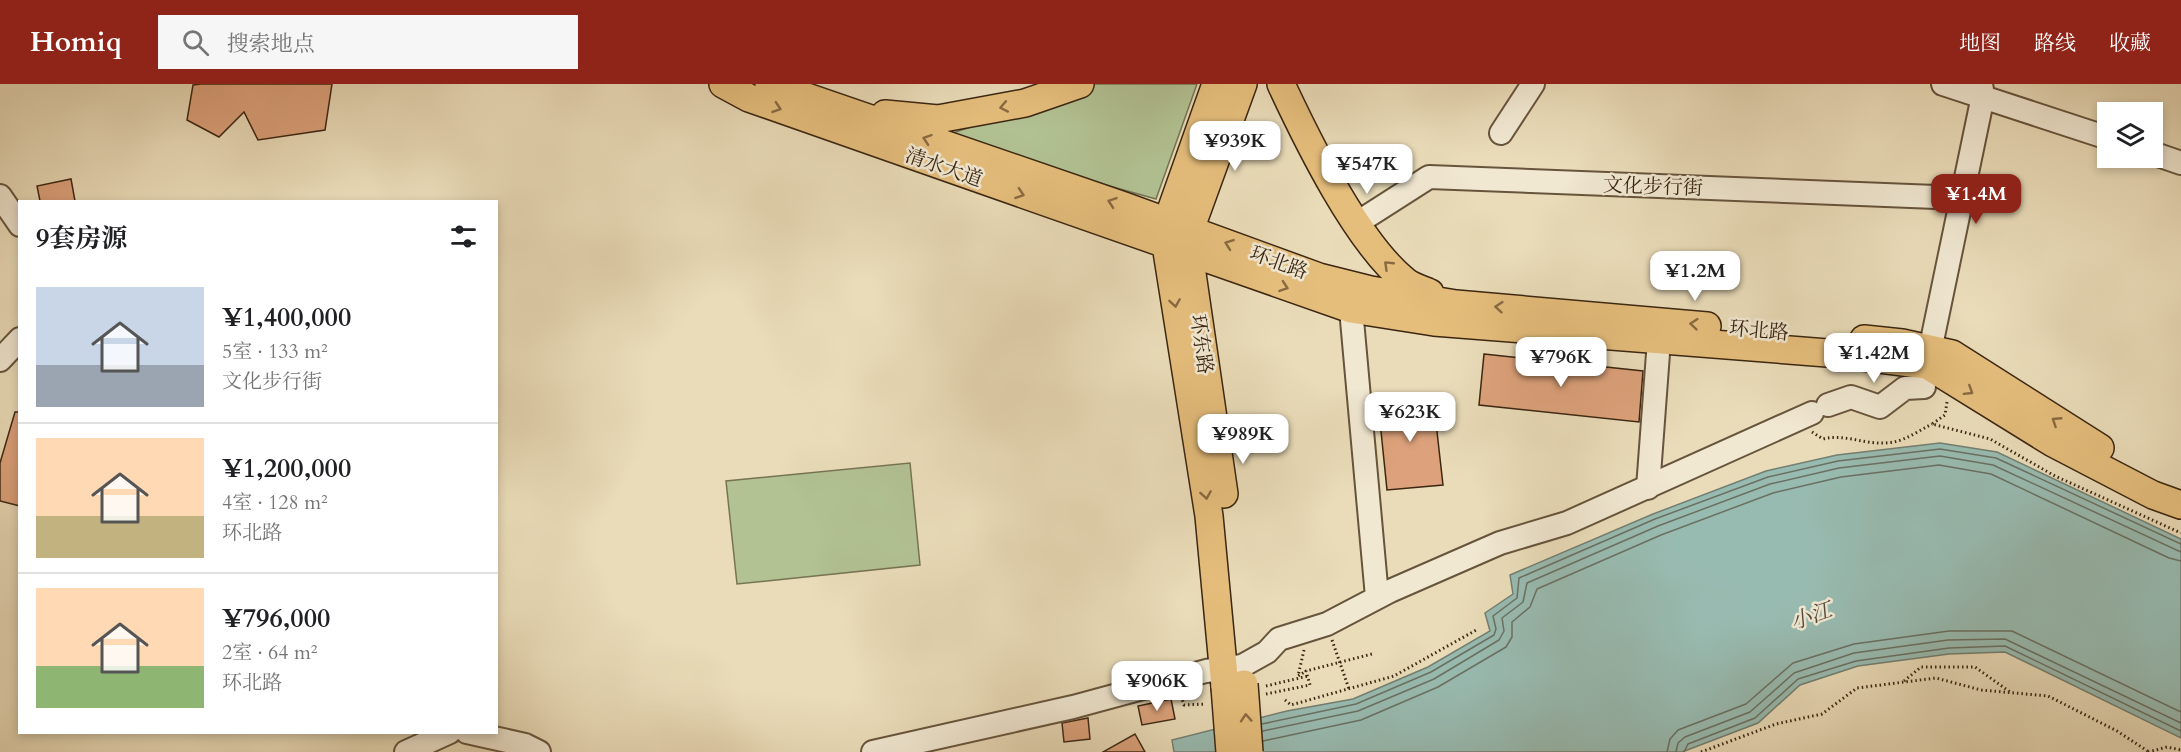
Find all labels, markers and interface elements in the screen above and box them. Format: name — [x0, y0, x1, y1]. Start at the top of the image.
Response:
search box — [158, 15, 578, 69]
text: Homiq — [30, 23, 122, 61]
icon: search — [179, 26, 212, 59]
text: 搜索地点 — [227, 29, 315, 59]
text: 地图 — [1959, 29, 2001, 58]
text: 路线 — [2034, 29, 2076, 58]
text: 收藏 — [2109, 29, 2151, 58]
one-way arrow — [771, 100, 781, 113]
one-way arrow — [999, 100, 1009, 113]
map controls — [2097, 102, 2163, 168]
button: layers — [2097, 102, 2163, 168]
pin: ¥939K — [1193, 121, 1277, 172]
text: ¥939K — [1204, 127, 1266, 154]
one-way arrow — [923, 134, 933, 147]
street label: 清水大道 — [902, 142, 986, 193]
pin: ¥547K — [1325, 144, 1409, 195]
text: ¥547K — [1336, 150, 1398, 177]
street label: 文化步行街 — [1603, 171, 1703, 202]
pin: ¥1.4M — [1934, 174, 2018, 225]
text: ¥1.4M — [1945, 180, 2007, 207]
one-way arrow — [1014, 186, 1025, 199]
one-way arrow — [1107, 196, 1118, 209]
icon: filters — [447, 220, 480, 253]
text: 9套房源 — [36, 221, 127, 256]
one-way arrow — [1224, 239, 1235, 252]
street label: 环北路 — [1246, 240, 1312, 285]
pin: ¥1.2M — [1653, 251, 1737, 302]
text: ¥1.2M — [1664, 257, 1726, 284]
one-way arrow — [1385, 261, 1396, 272]
one-way arrow — [1278, 279, 1289, 292]
one-way arrow — [1168, 297, 1181, 307]
text: ¥1,400,000 — [222, 300, 351, 335]
one-way arrow — [1495, 301, 1504, 314]
icon: home — [84, 311, 156, 383]
street label: 环东路 — [1184, 312, 1219, 376]
street label: 环北路 — [1728, 314, 1790, 347]
one-way arrow — [1689, 318, 1698, 331]
pin: ¥1.42M — [1825, 333, 1923, 384]
pin: ¥796K — [1519, 337, 1603, 388]
text: 5室 · 133 m² — [222, 338, 328, 365]
text: ¥1.42M — [1838, 339, 1910, 366]
text: ¥796K — [1530, 343, 1592, 370]
text: 文化步行街 — [222, 368, 322, 395]
one-way arrow — [1963, 383, 1973, 395]
pin: ¥623K — [1368, 392, 1452, 443]
text: ¥623K — [1379, 398, 1441, 425]
pin: ¥989K — [1201, 414, 1285, 465]
one-way arrow — [2051, 418, 2062, 429]
text: ¥989K — [1212, 420, 1274, 447]
text: ¥1,200,000 — [222, 451, 351, 486]
icon: home — [84, 462, 156, 534]
text: 4室 · 128 m² — [222, 489, 328, 516]
one-way arrow — [1199, 491, 1211, 500]
text: 环北路 — [222, 519, 282, 546]
water label: 小江 — [1787, 595, 1839, 637]
text: ¥796,000 — [222, 601, 330, 636]
icon: home — [84, 612, 156, 684]
text: 2室 · 64 m² — [222, 639, 318, 666]
pin: ¥906K — [1115, 661, 1199, 712]
text: ¥906K — [1126, 667, 1188, 694]
text: 环北路 — [222, 669, 282, 696]
one-way arrow — [1240, 713, 1253, 722]

